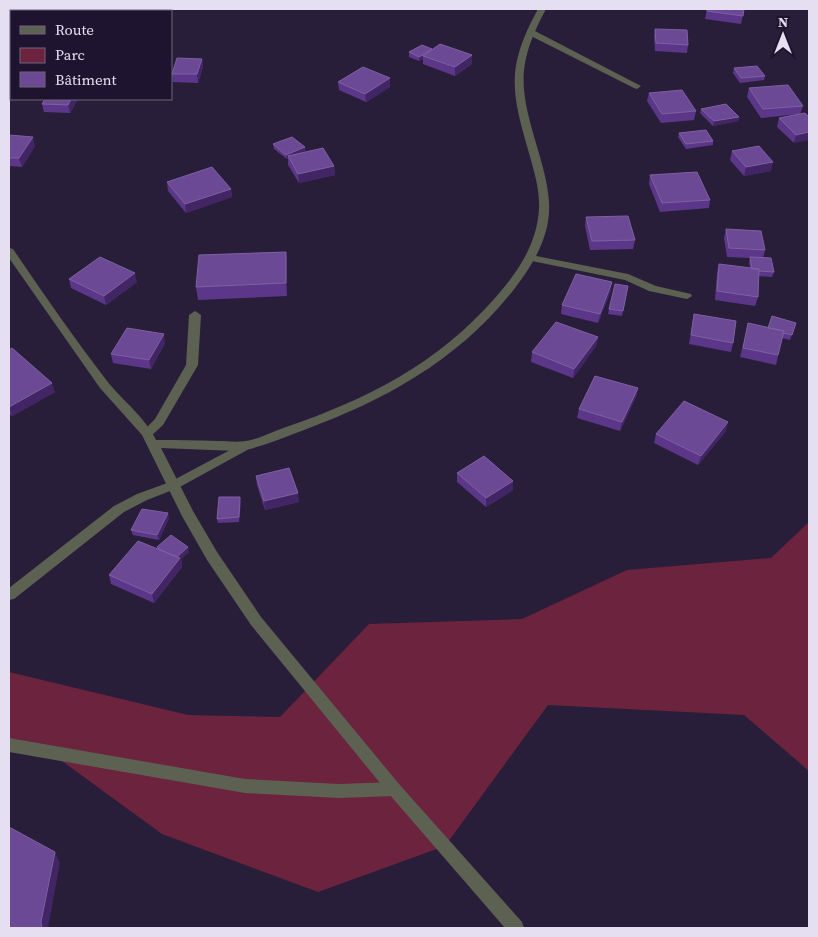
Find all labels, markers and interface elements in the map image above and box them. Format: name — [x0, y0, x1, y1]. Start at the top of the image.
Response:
legend — [10, 10, 172, 100]
north arrow — [758, 10, 808, 60]
text: N — [778, 12, 788, 32]
text: Route — [55, 19, 94, 40]
text: Parc — [55, 44, 85, 65]
text: Bâtiment — [55, 69, 117, 90]

